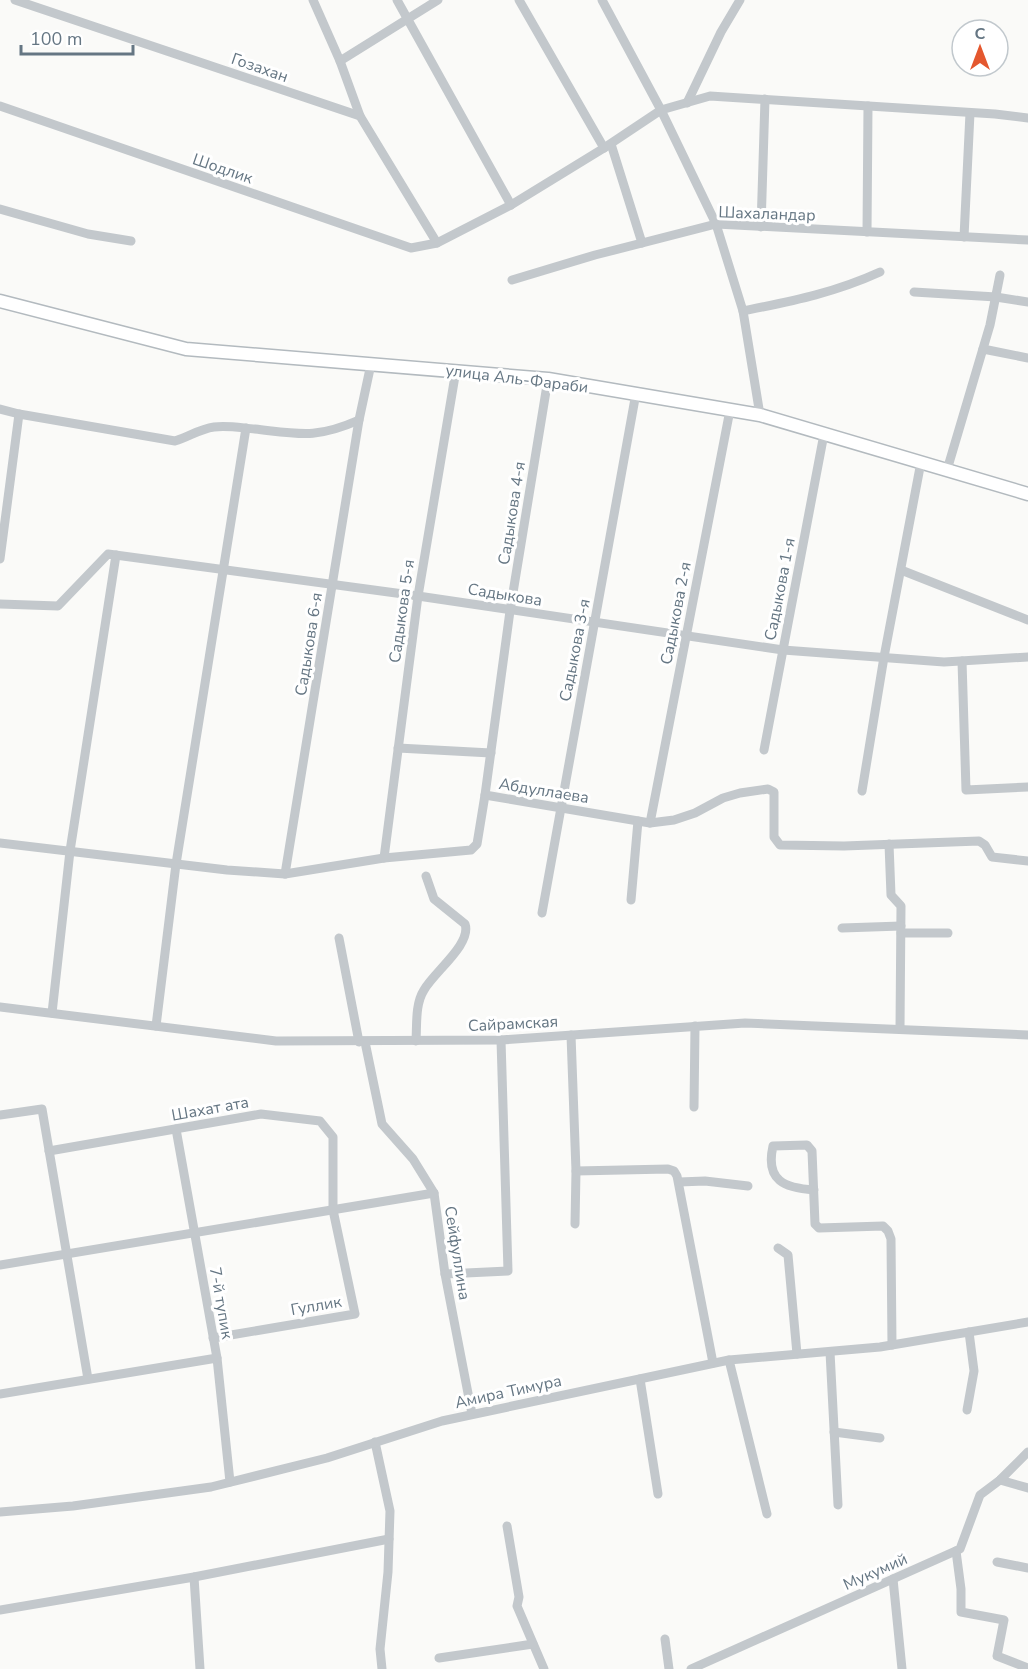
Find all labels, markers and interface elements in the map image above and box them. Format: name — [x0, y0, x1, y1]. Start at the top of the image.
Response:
scale bar — [21, 18, 134, 56]
north arrow — [950, 18, 1010, 78]
text: С — [975, 23, 986, 45]
text: 100 m — [30, 27, 82, 51]
street label: Гозахан — [228, 48, 291, 88]
street label: Шодлик — [190, 148, 256, 190]
street label: Шахаландар — [718, 201, 816, 227]
street label: улица Аль-Фараби — [444, 359, 589, 399]
street label: Садыкова 4-я — [493, 460, 531, 566]
street label: Садыкова 1-я — [759, 536, 801, 643]
street label: Садыкова 5-я — [384, 558, 420, 664]
street label: Садыкова 2-я — [655, 560, 697, 667]
street label: Садыкова — [466, 578, 544, 612]
street label: Садыкова 6-я — [290, 591, 328, 697]
street label: Садыкова 3-я — [554, 597, 596, 704]
street label: Абдуллаева — [497, 773, 590, 809]
street label: Сайрамская — [467, 1011, 559, 1037]
street label: Шахат ата — [170, 1091, 251, 1127]
street label: Сейфуллина — [439, 1205, 475, 1302]
street label: 7-й тупик — [204, 1266, 238, 1341]
street label: Гуллик — [289, 1291, 344, 1321]
street label: Амира Тимура — [453, 1370, 564, 1414]
street label: Мукумий — [840, 1548, 911, 1596]

